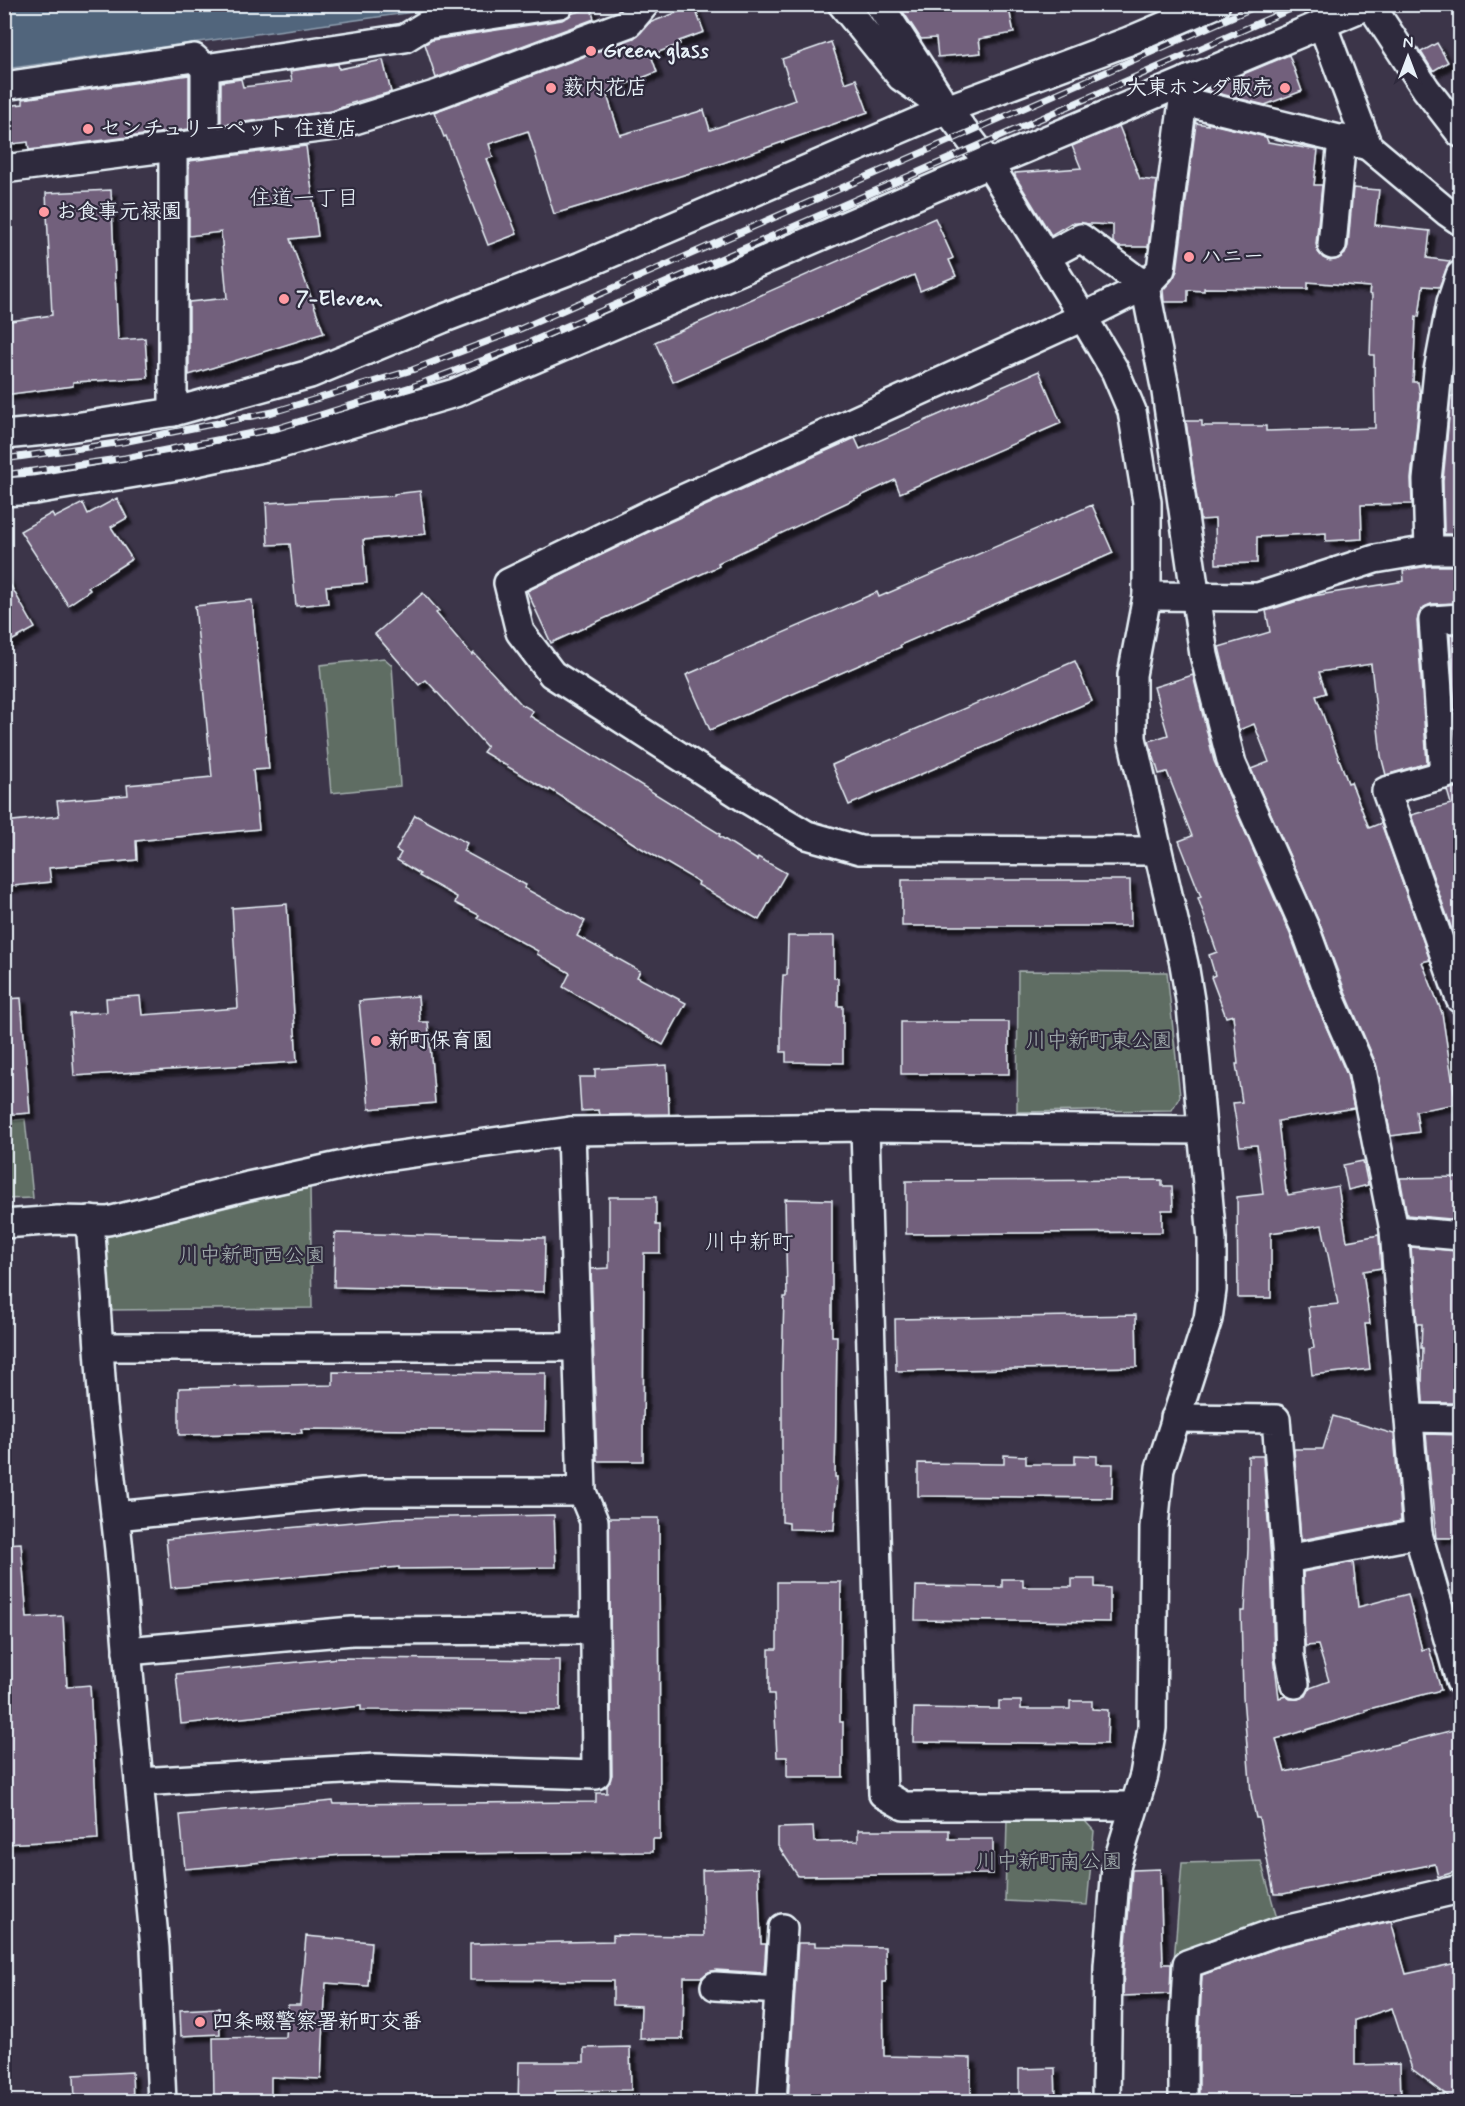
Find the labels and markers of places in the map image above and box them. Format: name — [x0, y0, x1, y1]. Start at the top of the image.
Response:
place label: Green glass — [603, 37, 709, 65]
marker: Green glass — [584, 44, 598, 58]
place label: 薮内花店 — [563, 74, 647, 102]
place label: 大東ホンダ販売 — [1126, 74, 1273, 102]
marker: 薮内花店 — [544, 81, 558, 95]
marker: 大東ホンダ販売 — [1278, 81, 1292, 95]
place label: センチュリーペット 住道店 — [100, 115, 357, 143]
marker: センチュリーペット 住道店 — [81, 122, 95, 136]
place label: お食事元禄園 — [56, 198, 182, 226]
marker: お食事元禄園 — [37, 205, 51, 219]
place label: ハニー — [1201, 243, 1264, 271]
marker: ハニー — [1182, 250, 1196, 264]
place label: 7-Eleven — [296, 285, 383, 313]
marker: 7-Eleven — [277, 292, 291, 306]
place label: 新町保育園 — [388, 1027, 493, 1055]
marker: 新町保育園 — [369, 1034, 383, 1048]
place label: 四条畷警察署新町交番 — [212, 2008, 422, 2036]
marker: 四条畷警察署新町交番 — [193, 2015, 207, 2029]

